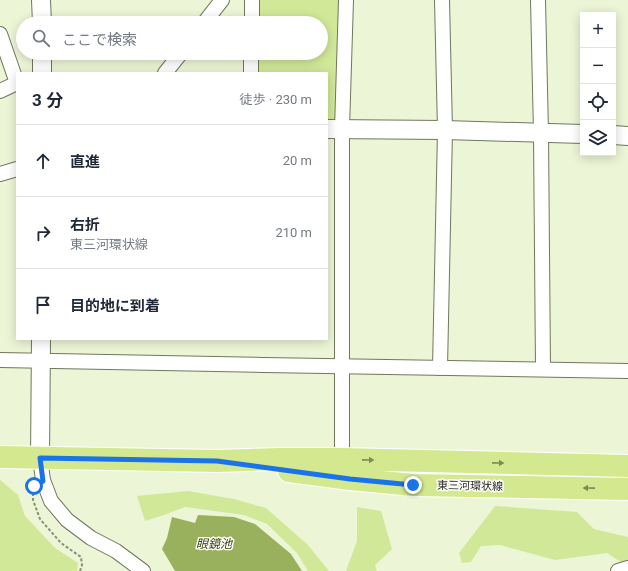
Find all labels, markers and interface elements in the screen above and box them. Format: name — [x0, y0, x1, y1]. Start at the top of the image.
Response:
map controls — [580, 12, 616, 156]
button: + — [580, 12, 616, 48]
search box — [16, 16, 328, 60]
icon: search — [30, 27, 52, 49]
text: ここで検索 — [62, 31, 137, 49]
button: − — [580, 48, 616, 84]
button: locate — [580, 84, 616, 120]
text: 3 分 — [32, 90, 63, 110]
text: 徒歩 · 230 m — [240, 92, 312, 107]
button: layers — [580, 120, 616, 156]
icon: ahead — [32, 150, 54, 172]
text: 直進 — [70, 153, 100, 171]
text: 20 m — [283, 153, 312, 168]
text: 右折 — [70, 216, 100, 234]
icon: right — [32, 222, 54, 244]
text: 210 m — [275, 225, 312, 240]
text: 東三河環状線 — [70, 237, 148, 252]
icon: arrive — [32, 294, 54, 316]
text: 目的地に到着 — [70, 297, 160, 315]
one-way arrow — [362, 457, 375, 463]
one-way arrow — [492, 460, 505, 466]
route end — [404, 476, 422, 494]
route start — [25, 477, 43, 495]
street label: 東三河環状線 — [437, 479, 503, 493]
one-way arrow — [582, 485, 595, 491]
water label: 眼鏡池 — [196, 537, 233, 551]

